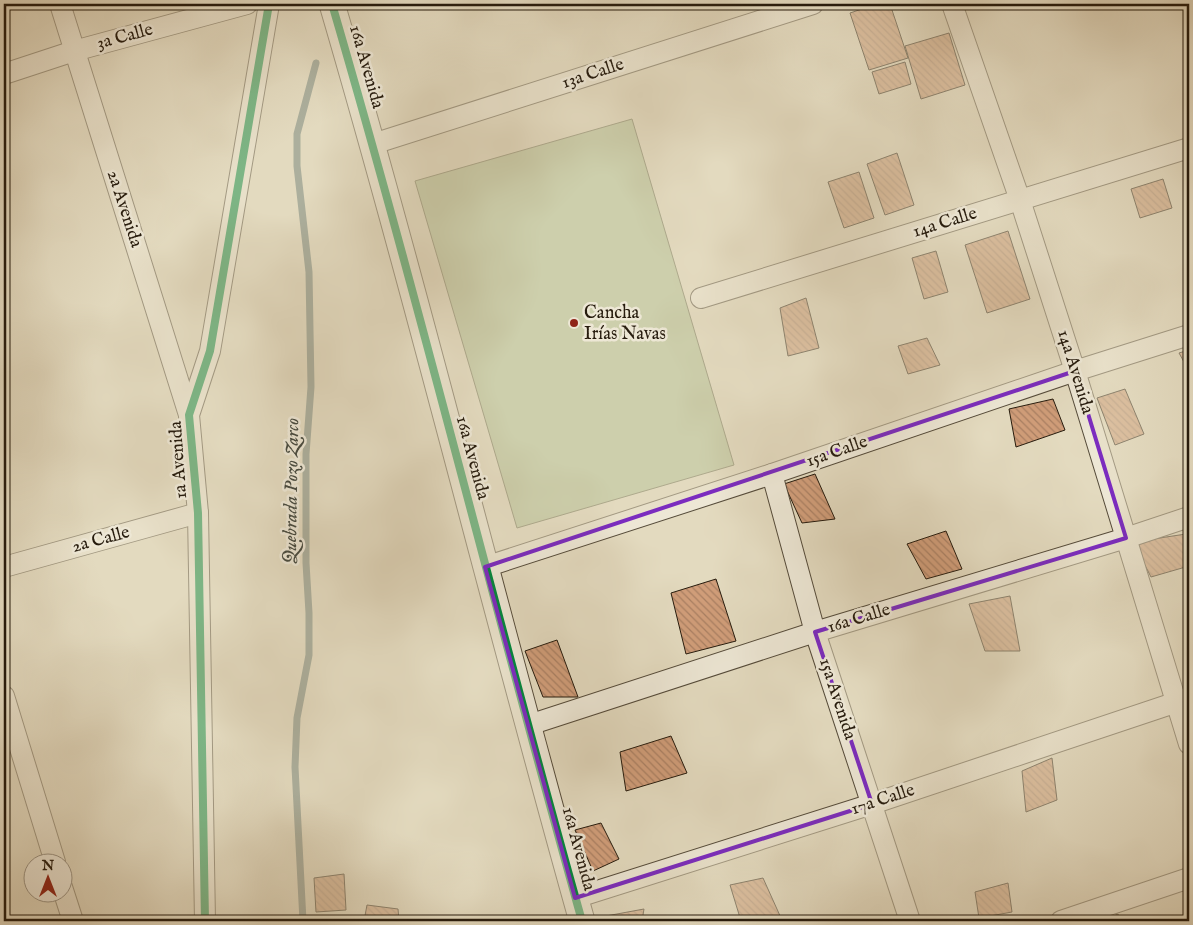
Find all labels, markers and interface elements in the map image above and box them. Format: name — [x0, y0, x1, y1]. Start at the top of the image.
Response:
street label: 3a Calle — [94, 18, 156, 56]
street label: 16a Avenida — [343, 23, 389, 112]
street label: 13a Calle — [559, 53, 627, 95]
street label: 2a Avenida — [101, 168, 147, 251]
street label: 14a Calle — [910, 202, 980, 244]
place label: Cancha Irías Navas — [584, 302, 666, 346]
marker: Cancha Irías Navas — [568, 317, 580, 329]
street label: 14a Avenida — [1051, 327, 1099, 417]
street label: 16a Avenida — [450, 414, 494, 503]
water label: Quebrada Pozo Zarco — [279, 418, 305, 564]
street label: 1a Avenida — [165, 420, 193, 500]
street label: 15a Calle — [803, 431, 871, 473]
street label: 2a Calle — [70, 521, 132, 559]
street label: 16a Calle — [825, 599, 893, 639]
street label: 15a Avenida — [813, 655, 861, 743]
street label: 17a Calle — [848, 779, 918, 821]
street label: 16a Avenida — [556, 805, 600, 894]
north arrow — [22, 852, 72, 902]
text: N — [41, 857, 54, 875]

